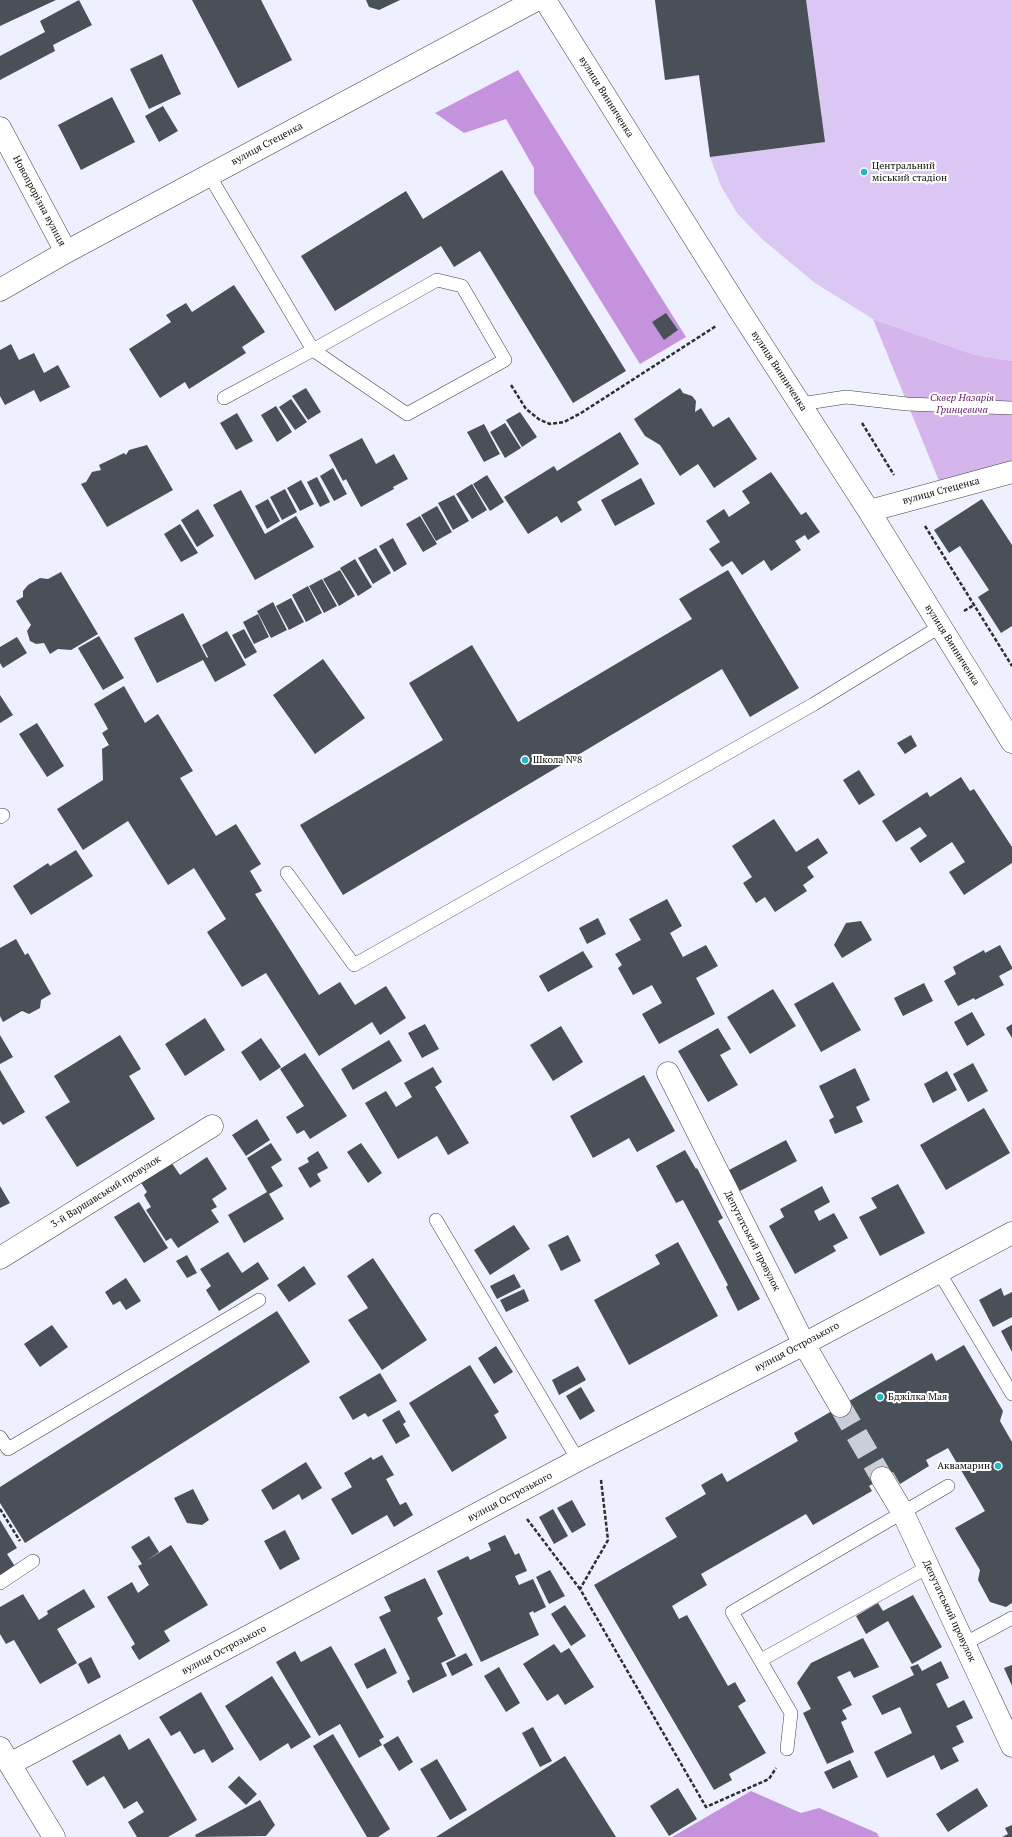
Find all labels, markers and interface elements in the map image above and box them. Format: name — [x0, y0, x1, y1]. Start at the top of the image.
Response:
street label: вулиця Винниченка — [576, 54, 636, 140]
street label: вулиця Стеценка — [229, 120, 305, 168]
street label: Новопрорізна вулиця — [10, 154, 68, 248]
place label: Центральний міський стадіон — [872, 160, 947, 184]
marker: Центральний міський стадіон — [859, 167, 869, 177]
street label: вулиця Винниченка — [749, 329, 809, 413]
park label: Сквер Назарія Гринцевича — [930, 392, 994, 416]
street label: вулиця Стеценка — [901, 475, 981, 507]
street label: вулиця Винниченка — [922, 602, 982, 688]
place label: Школа №8 — [533, 754, 582, 766]
marker: Школа №8 — [520, 755, 530, 765]
street label: 3-й Варшавський провулок — [49, 1153, 163, 1231]
street label: Депутатський провулок — [721, 1189, 783, 1293]
street label: вулиця Острозького — [753, 1320, 841, 1374]
place label: Бджілка Мая — [888, 1391, 947, 1403]
marker: Бджілка Мая — [875, 1392, 885, 1402]
place label: Аквамарин — [937, 1460, 990, 1472]
marker: Аквамарин — [993, 1461, 1003, 1471]
street label: вулиця Острозького — [466, 1470, 554, 1524]
street label: Депутатський провулок — [920, 1558, 978, 1664]
street label: вулиця Острозького — [180, 1623, 268, 1677]

